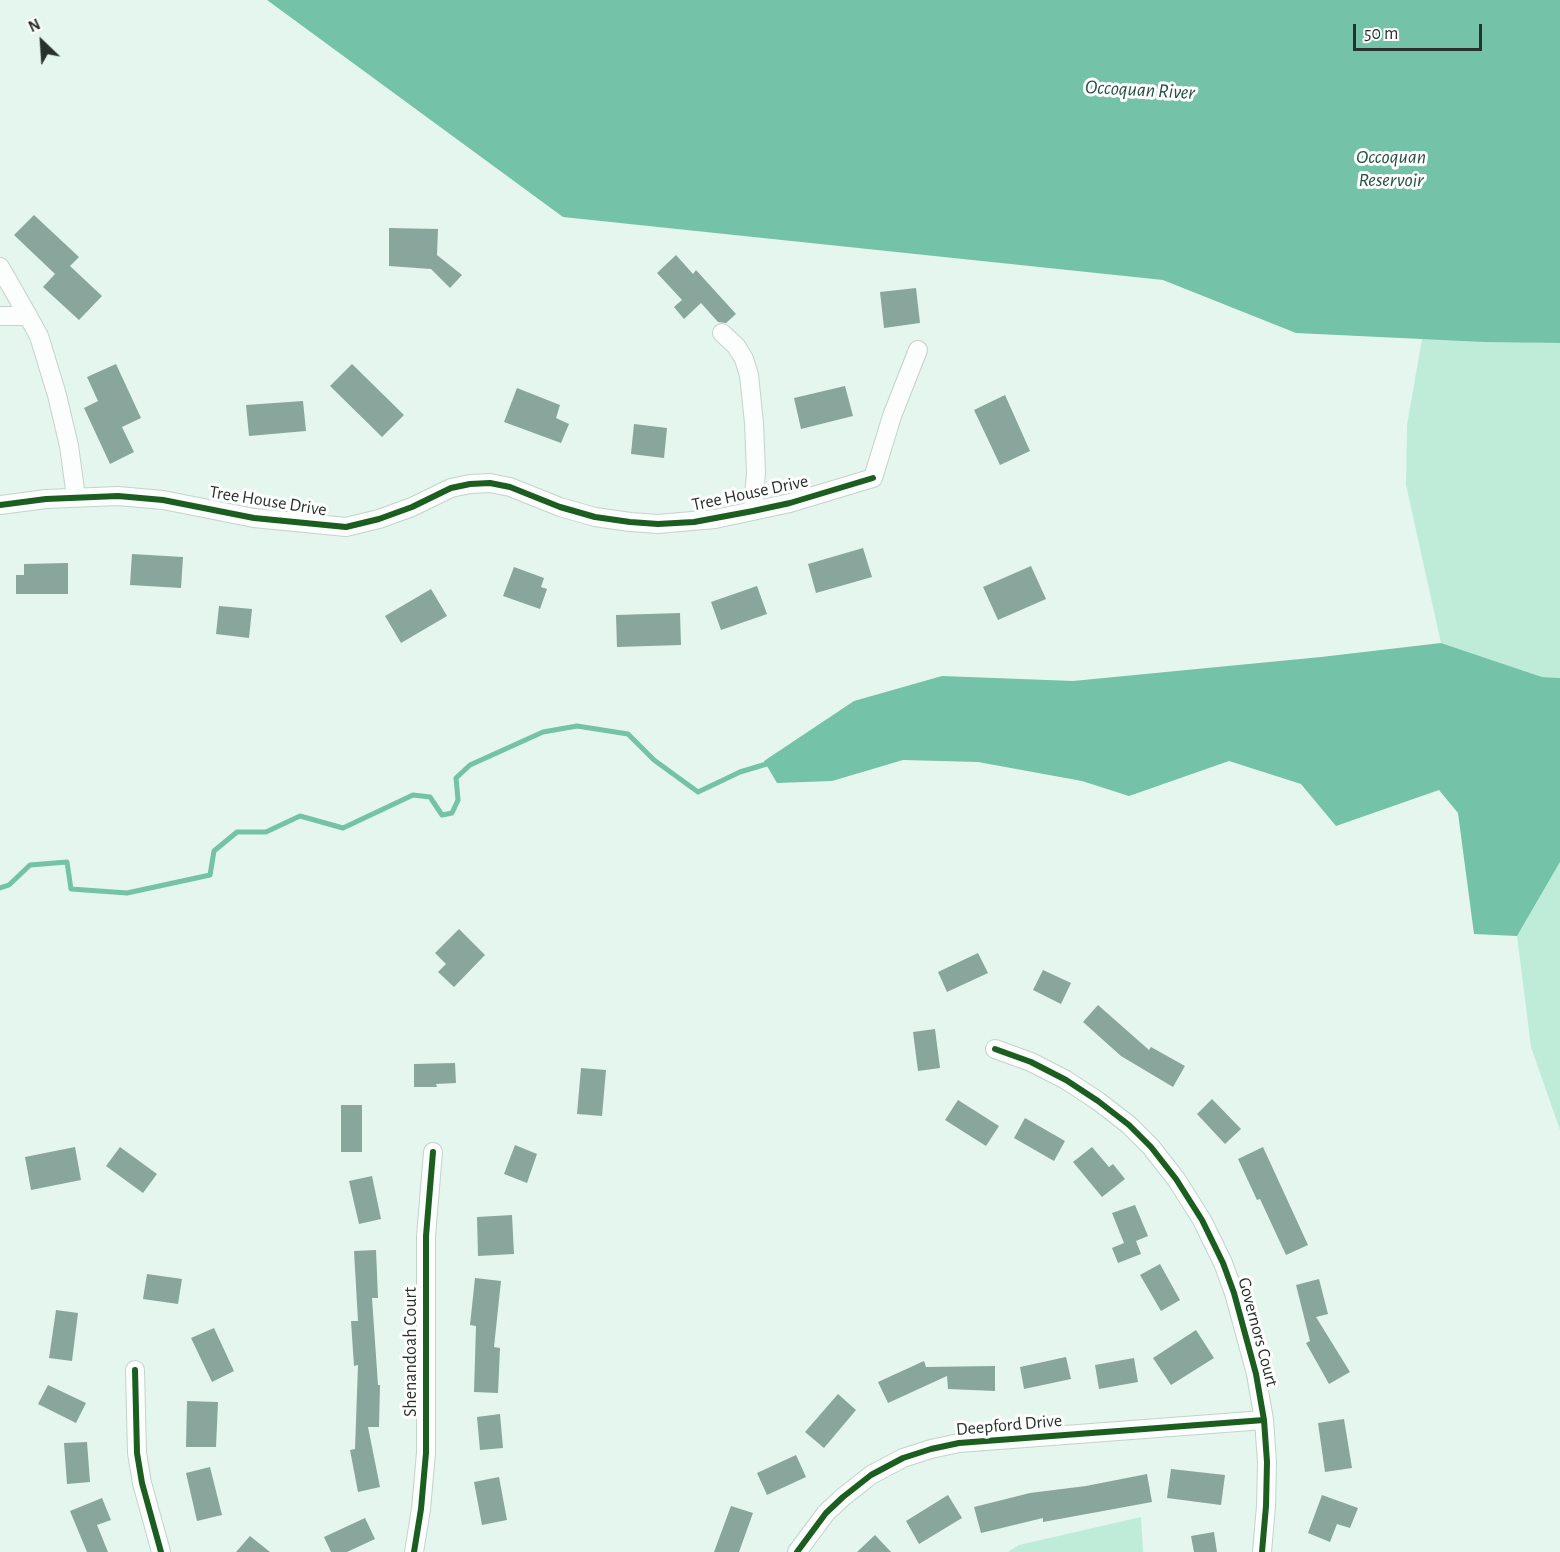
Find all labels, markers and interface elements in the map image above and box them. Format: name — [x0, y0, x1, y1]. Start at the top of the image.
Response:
north arrow — [12, 12, 72, 72]
scale bar — [1356, 12, 1485, 50]
text: N — [26, 16, 43, 35]
text: 50 m — [1364, 25, 1398, 43]
water label: Occoquan River — [1084, 75, 1196, 105]
water label: Occoquan Reservoir — [1356, 145, 1426, 192]
street label: Tree House Drive — [690, 470, 810, 516]
street label: Tree House Drive — [208, 481, 328, 521]
street label: Governors Court — [1233, 1275, 1283, 1389]
street label: Shenandoah Court — [400, 1287, 422, 1417]
street label: Deepford Drive — [955, 1410, 1063, 1440]

